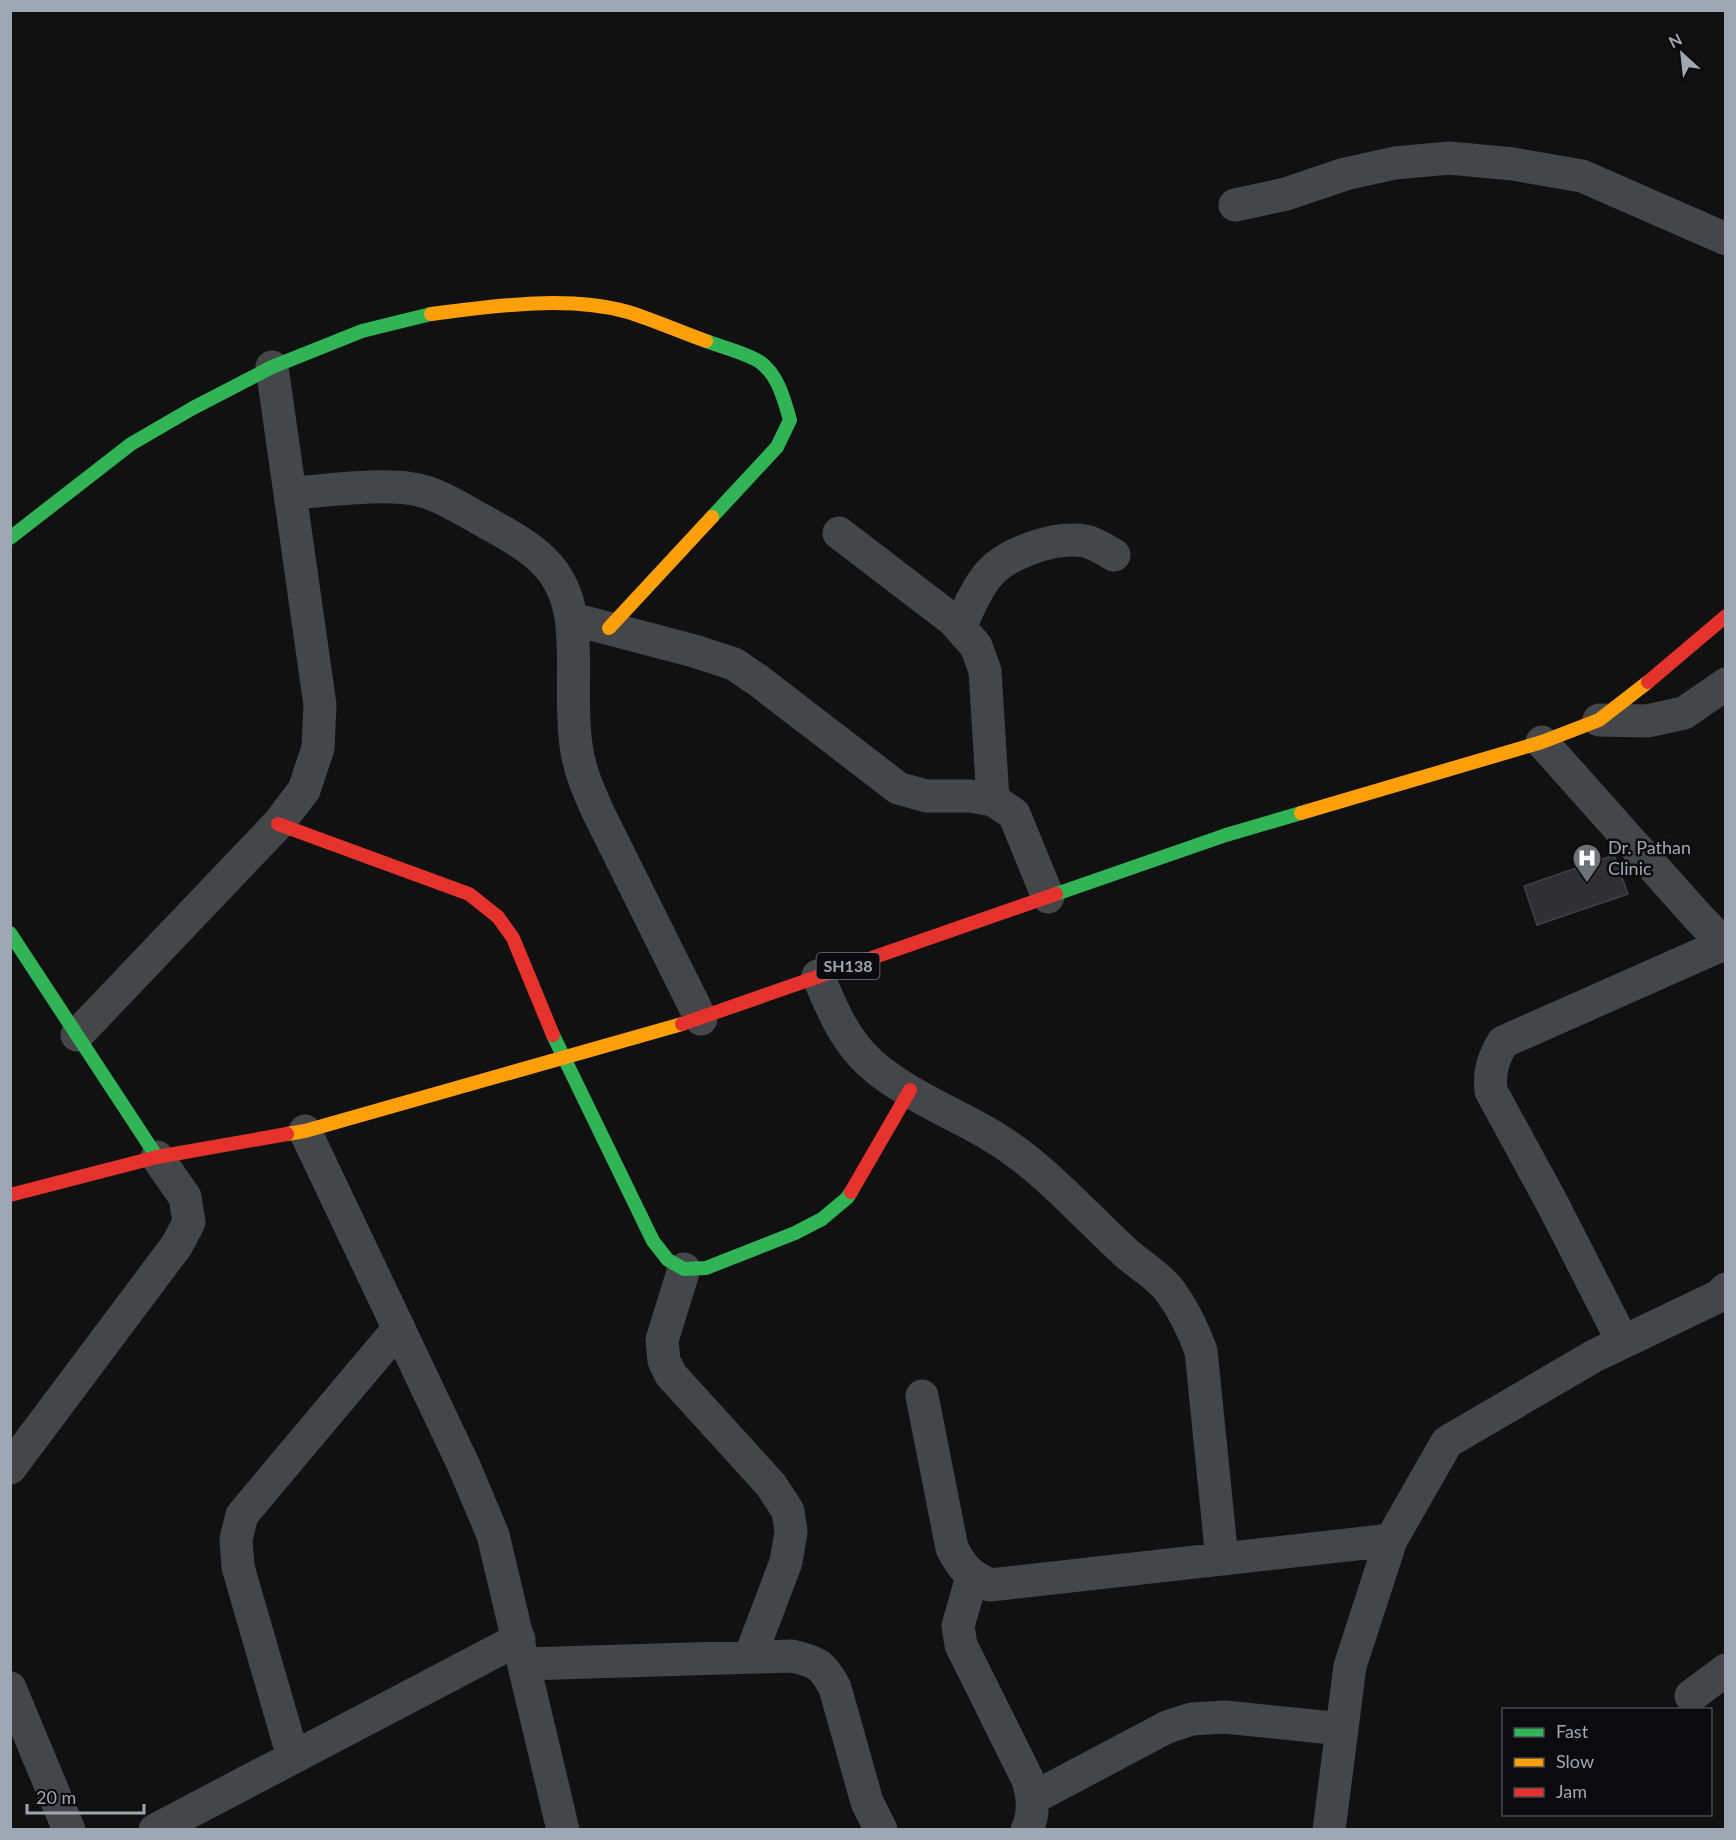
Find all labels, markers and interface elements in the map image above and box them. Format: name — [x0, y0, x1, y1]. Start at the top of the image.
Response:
north arrow — [1652, 24, 1712, 84]
text: N — [1665, 29, 1685, 51]
place label: Dr. Pathan Clinic — [1608, 836, 1691, 879]
hospital icon: Dr. Pathan Clinic — [1571, 842, 1603, 884]
road number: SH138 — [816, 953, 880, 979]
legend — [1502, 1708, 1712, 1816]
text: Fast — [1556, 1720, 1589, 1742]
text: Slow — [1556, 1750, 1594, 1772]
scale bar — [27, 1777, 144, 1815]
text: Jam — [1556, 1780, 1587, 1802]
text: 20 m — [36, 1786, 76, 1808]

